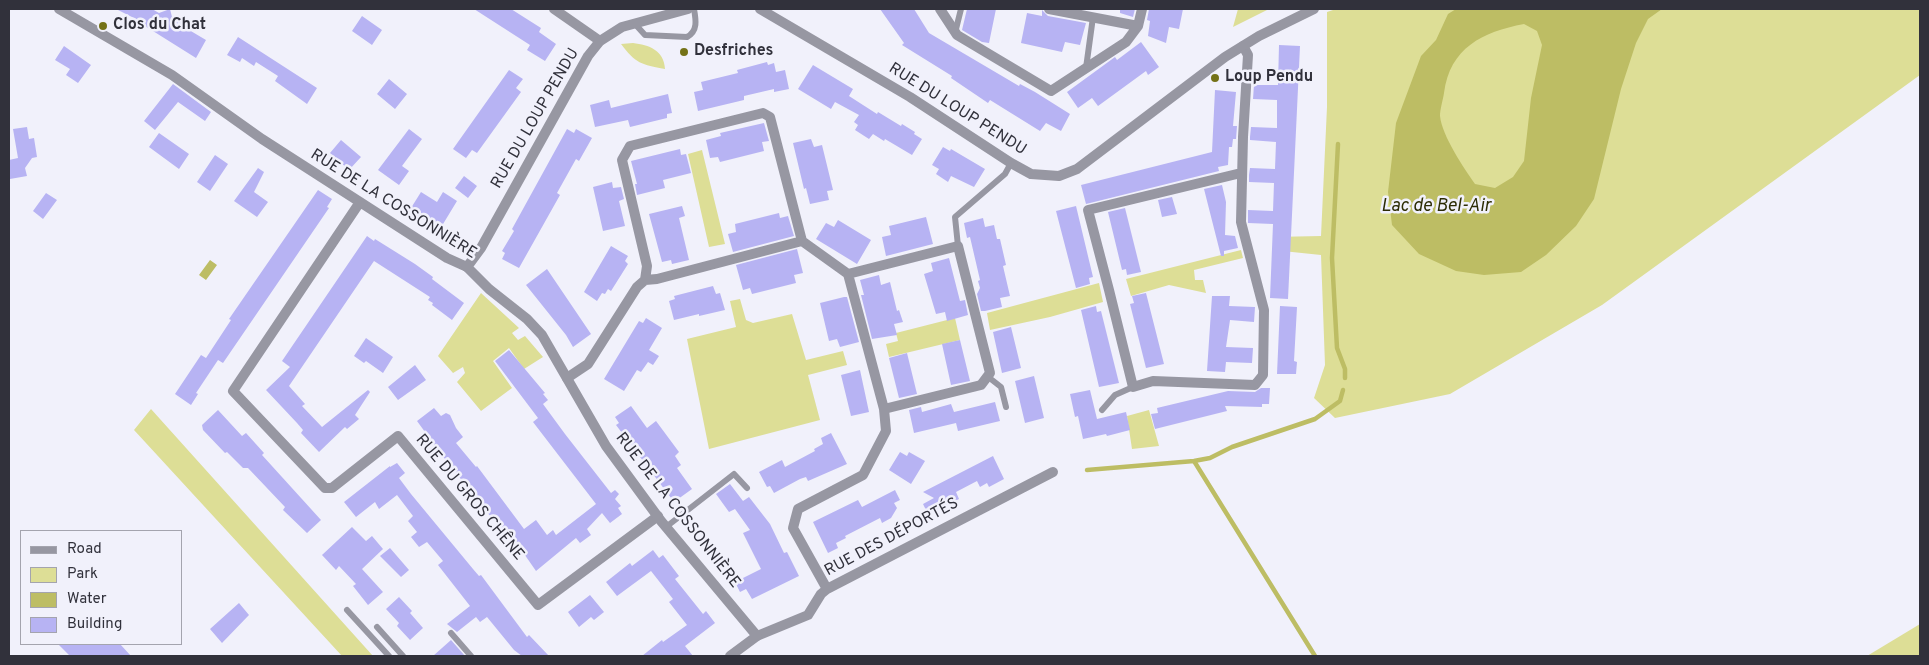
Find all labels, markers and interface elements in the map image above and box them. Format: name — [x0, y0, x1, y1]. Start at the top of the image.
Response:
place label: Clos du Chat — [113, 16, 206, 36]
marker: Clos du Chat — [97, 20, 109, 32]
place label: Desfriches — [694, 42, 773, 62]
street label: RUE DU LOUP PENDU — [488, 45, 584, 193]
marker: Desfriches — [678, 46, 690, 58]
street label: RUE DU LOUP PENDU — [885, 60, 1029, 160]
place label: Loup Pendu — [1225, 68, 1313, 88]
marker: Loup Pendu — [1209, 72, 1221, 84]
street label: RUE DE LA COSSONNIÈRE — [306, 146, 480, 264]
water label: Lac de Bel-Air — [1381, 196, 1491, 218]
street label: RUE DE LA COSSONNIÈRE — [610, 429, 744, 593]
street label: RUE DU GROS CHÊNE — [411, 431, 527, 565]
street label: RUE DES DÉPORTÉS — [822, 495, 962, 581]
legend — [20, 530, 182, 645]
text: Road — [67, 540, 102, 559]
text: Park — [67, 565, 98, 584]
text: Water — [67, 590, 106, 609]
text: Building — [67, 615, 122, 634]

